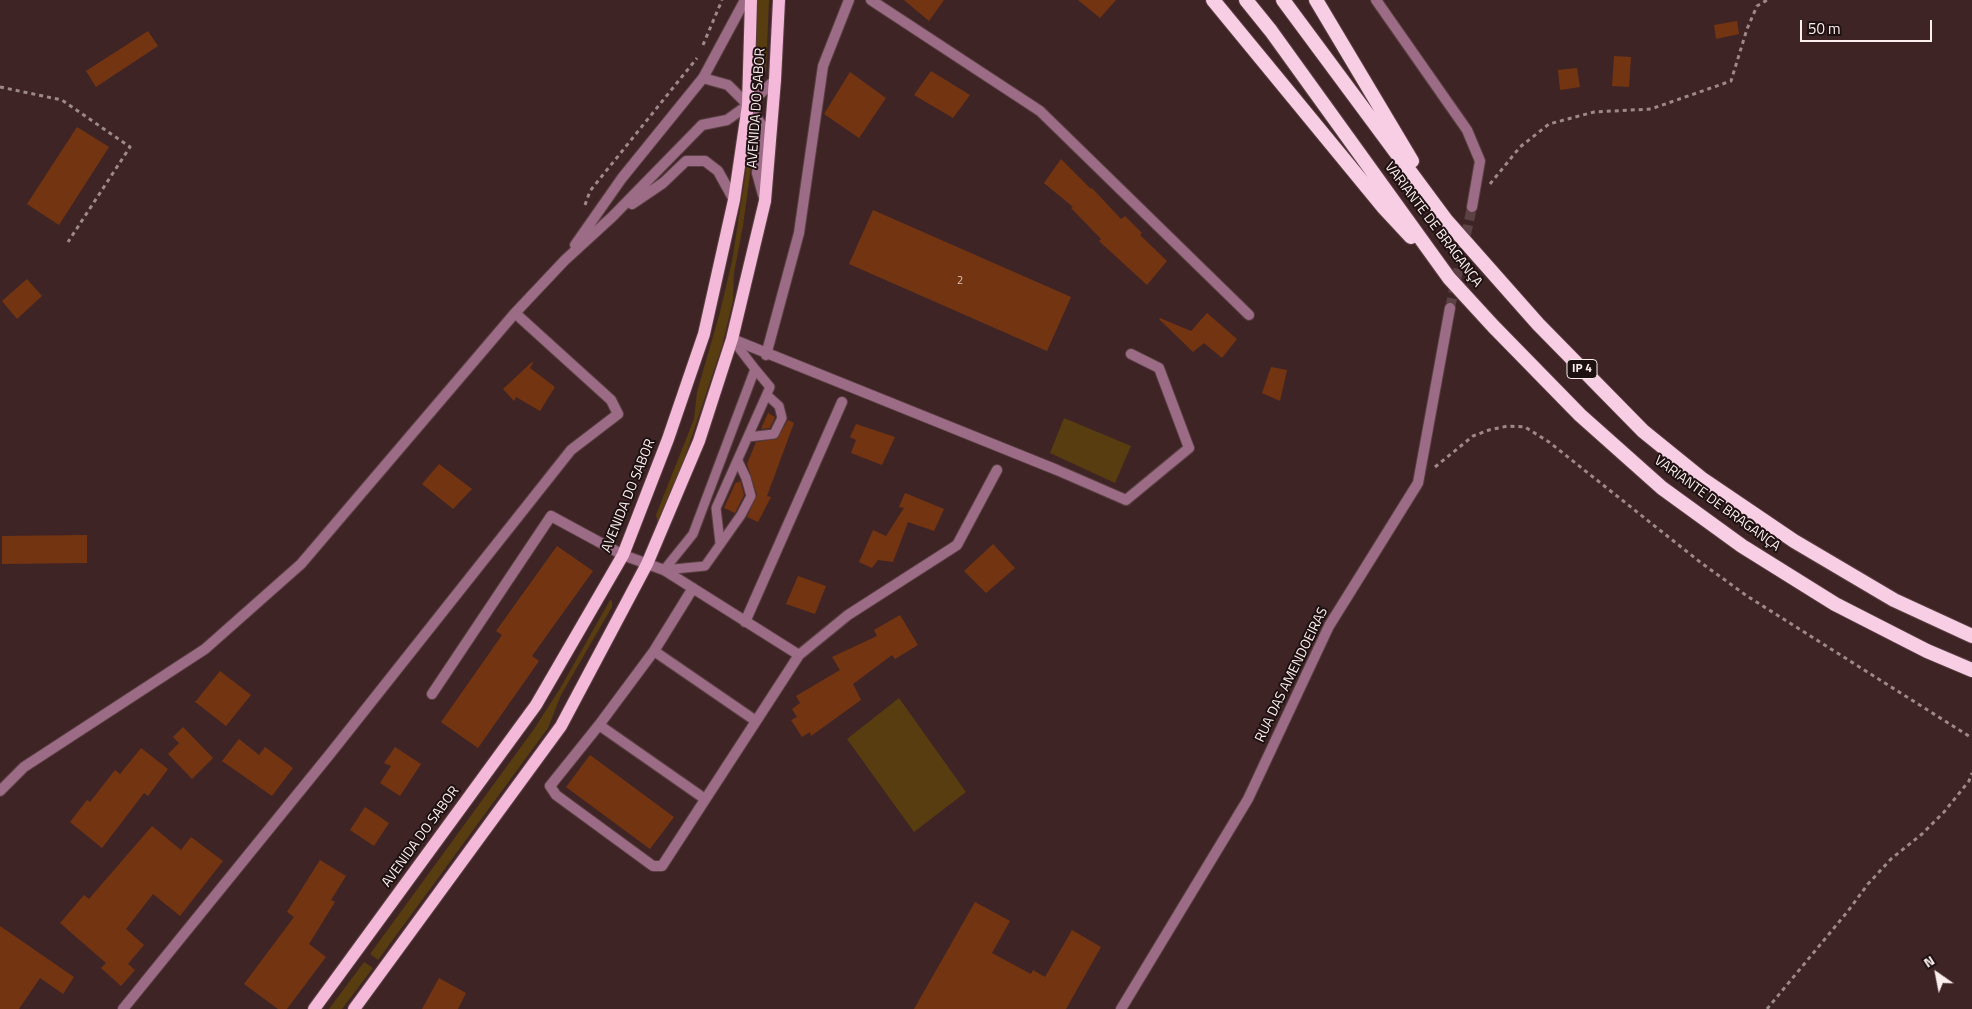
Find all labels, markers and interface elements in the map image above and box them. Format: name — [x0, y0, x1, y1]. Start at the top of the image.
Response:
scale bar — [1802, 10, 1934, 42]
text: 50 m — [1808, 17, 1841, 40]
street label: AVENIDA DO SABOR — [744, 47, 770, 169]
street label: VARIANTE DE BRAGANÇA — [1381, 159, 1485, 291]
house number: 2 — [957, 274, 963, 288]
road number: IP 4 — [1567, 359, 1597, 378]
street label: AVENIDA DO SABOR — [599, 437, 659, 555]
street label: VARIANTE DE BRAGANÇA — [1651, 453, 1783, 555]
street label: RUA DAS AMENDOEIRAS — [1252, 605, 1332, 745]
street label: AVENIDA DO SABOR — [379, 783, 463, 891]
north arrow — [1912, 949, 1962, 999]
text: N — [1919, 950, 1938, 972]

